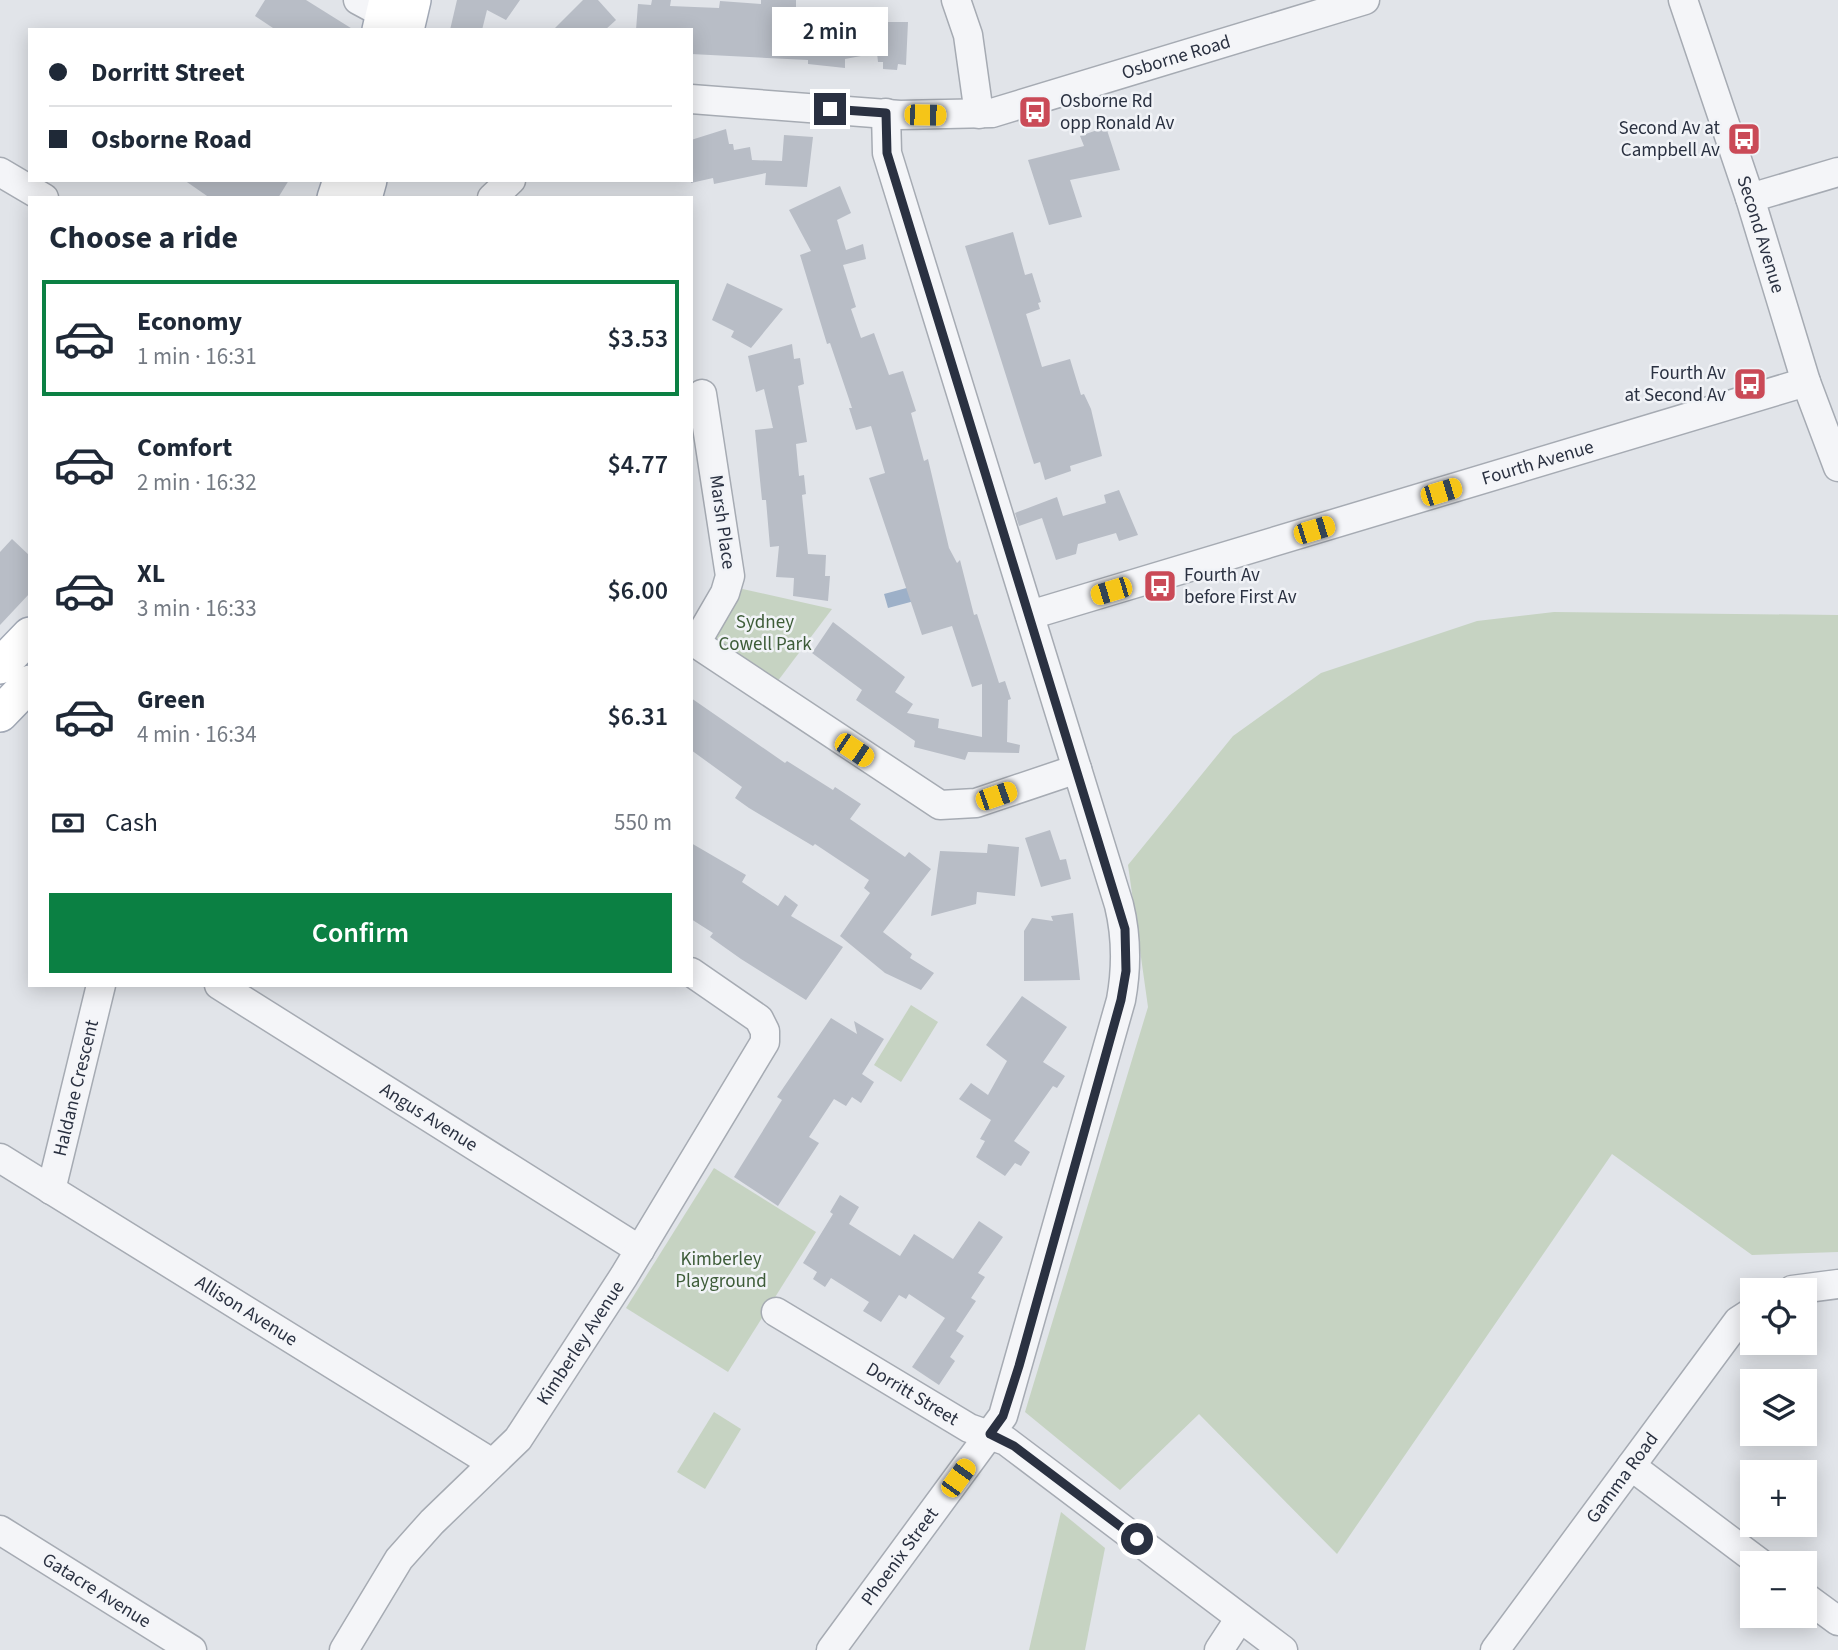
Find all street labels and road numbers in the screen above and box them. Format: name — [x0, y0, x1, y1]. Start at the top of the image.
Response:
street label: Osborne Road — [1118, 28, 1234, 86]
street label: Second Avenue — [1730, 172, 1792, 296]
street label: Fourth Avenue — [1478, 433, 1597, 492]
street label: Marsh Place — [702, 473, 742, 571]
street label: Haldane Crescent — [46, 1016, 106, 1159]
street label: Angus Avenue — [375, 1076, 483, 1158]
street label: Allison Avenue — [190, 1269, 303, 1353]
street label: Kimberley Avenue — [530, 1275, 631, 1411]
street label: Dorritt Street — [861, 1356, 964, 1433]
street label: Gamma Road — [1579, 1427, 1665, 1529]
street label: Phoenix Street — [855, 1501, 945, 1611]
street label: Gatacre Avenue — [37, 1546, 156, 1635]

